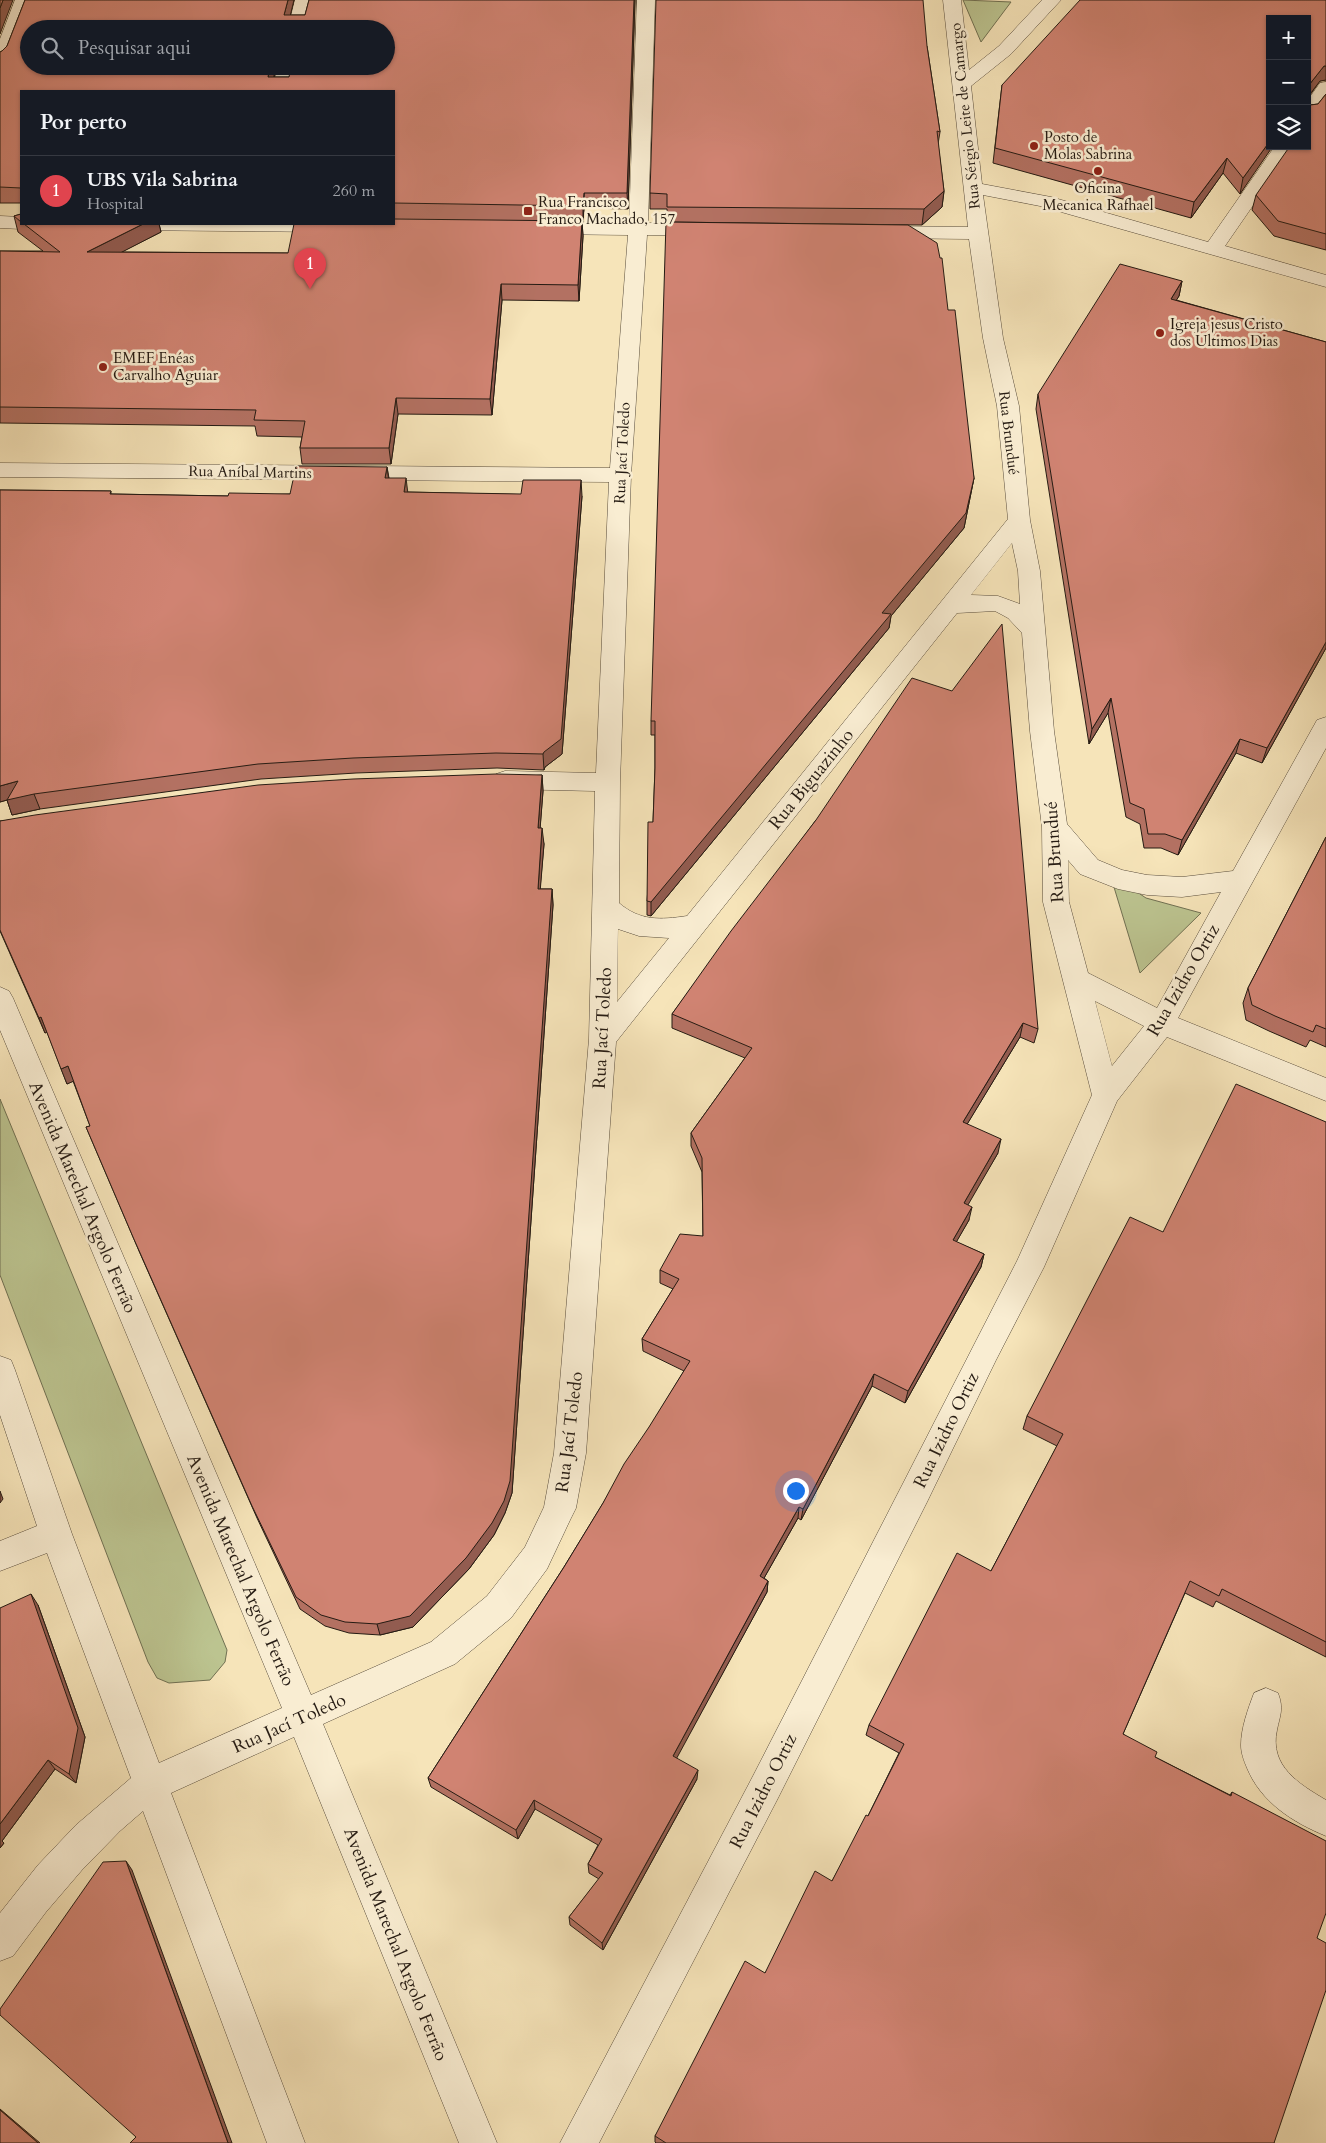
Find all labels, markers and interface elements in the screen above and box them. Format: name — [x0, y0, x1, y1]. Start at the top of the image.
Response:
map controls — [1266, 15, 1311, 150]
button: + — [1266, 15, 1311, 60]
search box — [20, 20, 395, 75]
street label: Rua Sérgio Leite de Camargo — [945, 22, 985, 210]
icon: search — [38, 34, 66, 62]
text: Pesquisar aqui — [78, 35, 191, 61]
button: − — [1266, 60, 1311, 105]
button: layers — [1266, 105, 1311, 150]
text: Por perto — [40, 108, 127, 137]
place label: Posto de Molas Sabrina — [1044, 127, 1133, 164]
marker: Posto de Molas Sabrina — [1028, 140, 1040, 152]
marker: Oficina Mecanica Rafhael — [1092, 165, 1104, 177]
text: UBS Vila Sabrina — [87, 167, 238, 193]
place label: Oficina Mecanica Rafhael — [1042, 178, 1154, 215]
text: 1 — [52, 180, 60, 202]
text: 260 m — [333, 180, 375, 202]
place label: Rua Francisco Franco Machado, 157 — [538, 192, 675, 229]
text: Hospital — [87, 193, 143, 215]
marker: Rua Francisco Franco Machado, 157 — [522, 205, 534, 217]
pin: 1 — [294, 248, 326, 289]
place label: Igreja jesus Cristo dos Ultimos Dias — [1170, 314, 1283, 351]
marker: Igreja jesus Cristo dos Ultimos Dias — [1154, 327, 1166, 339]
place label: EMEF Enéas Carvalho Aguiar — [113, 348, 219, 385]
marker: EMEF Enéas Carvalho Aguiar — [97, 361, 109, 373]
street label: Rua Brundué — [994, 390, 1024, 476]
street label: Rua Jací Toledo — [609, 402, 635, 504]
street label: Rua Aníbal Martins — [188, 461, 312, 483]
street label: Rua Biguazinho — [763, 723, 860, 835]
street label: Rua Brundué — [1038, 800, 1071, 903]
street label: Rua Izidro Ortiz — [1141, 920, 1226, 1041]
street label: Rua Jací Toledo — [587, 966, 618, 1090]
street label: Avenida Marechal Argolo Ferrão — [22, 1077, 143, 1317]
street label: Rua Izidro Ortiz — [908, 1368, 985, 1492]
street label: Rua Jací Toledo — [550, 1370, 589, 1494]
street label: Avenida Marechal Argolo Ferrão — [180, 1450, 301, 1690]
your location — [783, 1478, 809, 1504]
street label: Rua Jací Toledo — [228, 1687, 350, 1760]
street label: Rua Izidro Ortiz — [724, 1729, 803, 1853]
street label: Avenida Marechal Argolo Ferrão — [337, 1824, 454, 2065]

